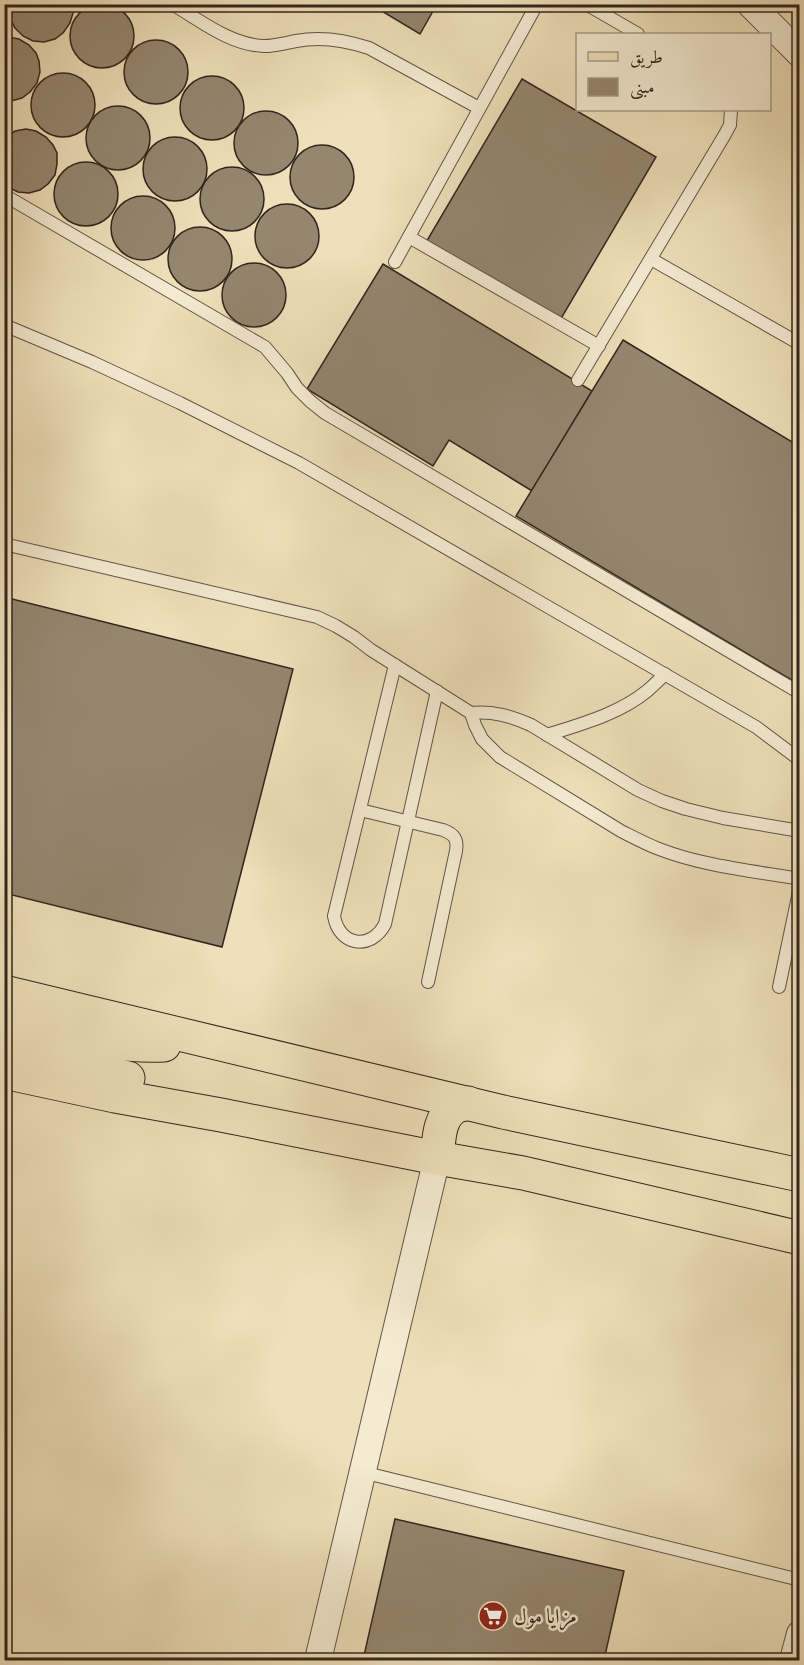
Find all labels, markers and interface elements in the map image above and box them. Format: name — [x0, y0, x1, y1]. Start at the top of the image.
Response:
legend — [576, 33, 771, 111]
text: طريق — [630, 45, 663, 69]
text: مبنى — [630, 75, 655, 100]
supermarket icon: مزايا مول — [477, 1600, 509, 1632]
place label: مزايا مول — [514, 1602, 577, 1631]

